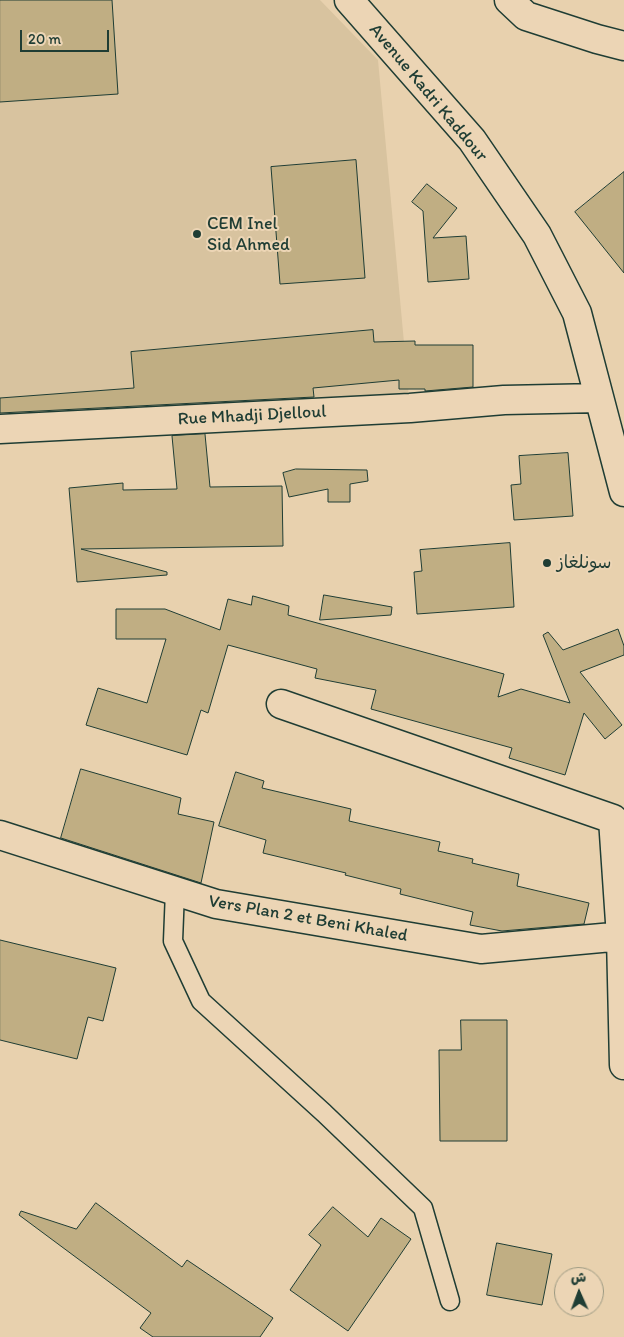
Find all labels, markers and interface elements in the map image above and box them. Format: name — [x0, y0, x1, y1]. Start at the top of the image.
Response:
scale bar — [22, 20, 111, 52]
street label: Avenue Kadri Kaddour — [364, 20, 492, 166]
text: 20 m — [28, 30, 61, 48]
place label: CEM Inel Sid Ahmed — [207, 213, 290, 255]
marker: CEM Inel Sid Ahmed — [191, 228, 203, 240]
street label: Rue Mhadji Djelloul — [177, 401, 327, 431]
place label: سونلغاز — [557, 552, 611, 574]
marker: سونلغاز — [541, 557, 553, 569]
street label: Vers Plan 2 et Beni Khaled — [207, 891, 409, 947]
north arrow — [554, 1267, 604, 1317]
text: ش — [570, 1269, 586, 1286]

